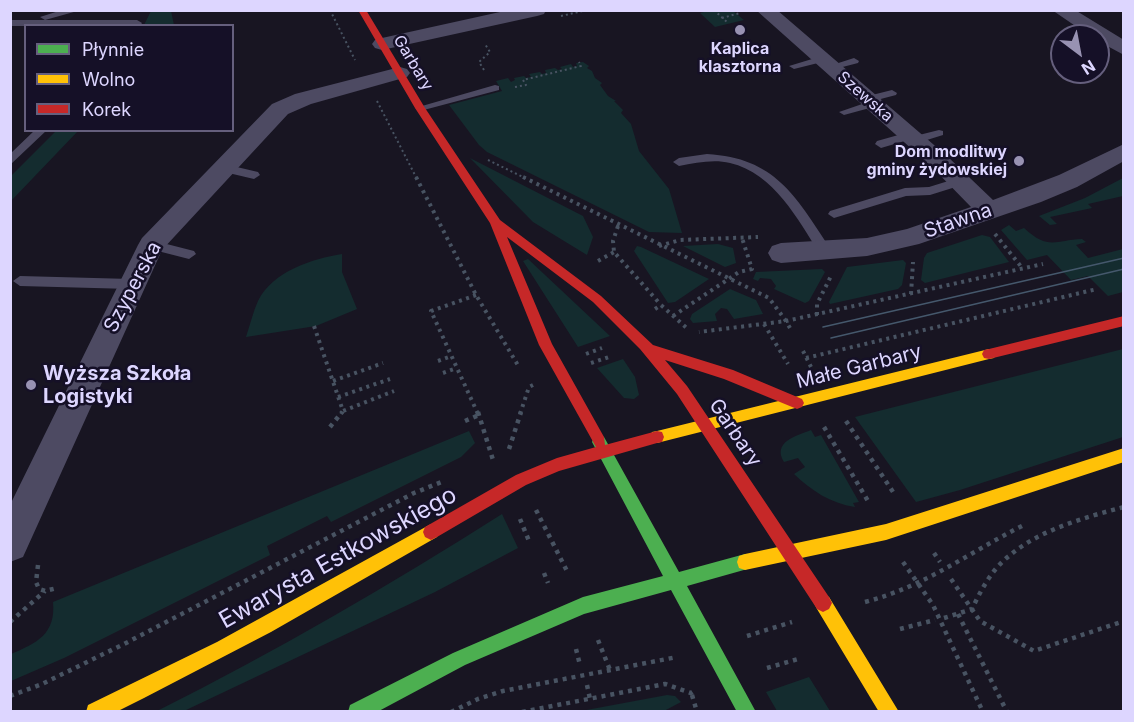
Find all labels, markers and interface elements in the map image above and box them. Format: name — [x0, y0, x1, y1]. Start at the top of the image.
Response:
marker: Kaplica klasztorna — [733, 23, 747, 37]
legend — [24, 24, 234, 132]
north arrow — [1050, 24, 1110, 84]
street label: Garbary — [389, 32, 437, 94]
text: Płynnie — [82, 39, 144, 60]
place label: Kaplica klasztorna — [699, 39, 781, 77]
text: N — [1078, 56, 1099, 79]
street label: Szewska — [833, 68, 897, 126]
text: Wolno — [82, 69, 135, 90]
text: Korek — [82, 99, 131, 120]
place label: Dom modlitwy gminy żydowskiej — [867, 142, 1007, 180]
marker: Dom modlitwy gminy żydowskiej — [1012, 154, 1026, 168]
street label: Stawna — [921, 198, 995, 244]
street label: Szyperska — [99, 238, 167, 336]
street label: Małe Garbary — [794, 340, 924, 394]
place label: Wyższa Szkoła Logistyki — [43, 362, 191, 409]
marker: Wyższa Szkoła Logistyki — [24, 378, 38, 392]
street label: Garbary — [704, 394, 766, 472]
street label: Ewarysta Estkowskiego — [214, 481, 462, 635]

